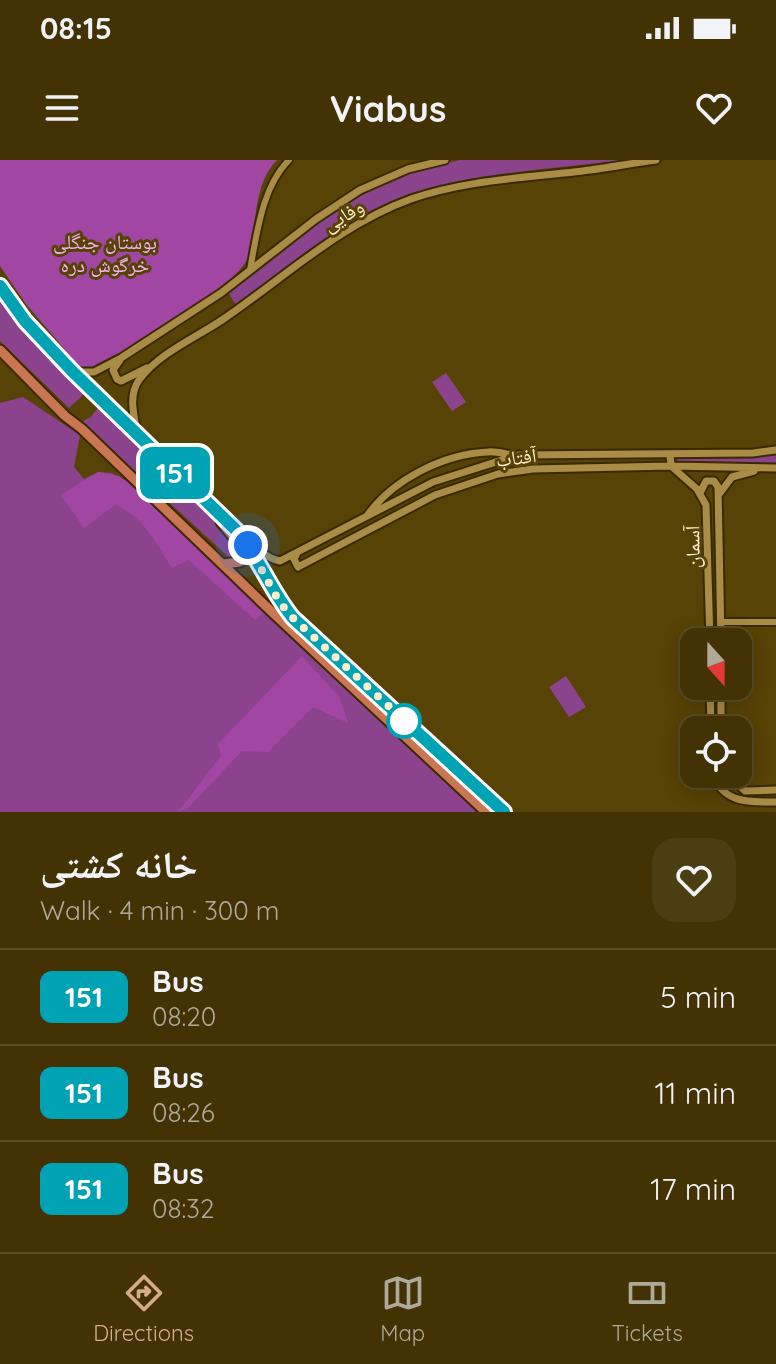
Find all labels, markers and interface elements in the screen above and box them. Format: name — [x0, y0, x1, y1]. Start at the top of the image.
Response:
text: 08:15 — [40, 9, 112, 47]
icon: menu — [40, 86, 84, 130]
text: Viabus — [330, 86, 446, 131]
icon: heart — [692, 86, 736, 130]
street label: وفایی — [318, 193, 368, 237]
park label: بوستان جنگلی خرگوش دره — [53, 229, 157, 277]
street label: آفتاب — [494, 442, 539, 472]
line badge: 151 — [129, 447, 221, 499]
text: 151 — [156, 455, 194, 490]
street label: آسمان — [679, 524, 705, 569]
your location — [228, 525, 268, 565]
north arrow — [680, 628, 752, 700]
map controls — [680, 628, 752, 788]
unlabelled marker — [387, 704, 421, 738]
button: locate — [680, 716, 752, 788]
button: heart — [652, 838, 736, 922]
text: خانه کشتی — [40, 840, 198, 888]
text: Walk · 4 min · 300 m — [40, 894, 280, 927]
text: Bus — [152, 962, 204, 1000]
text: 5 min — [660, 978, 736, 1016]
text: 151 — [65, 979, 103, 1014]
text: 08:20 — [152, 1000, 216, 1033]
text: Bus — [152, 1058, 204, 1096]
text: 11 min — [654, 1074, 736, 1112]
text: 151 — [65, 1075, 103, 1110]
text: 08:26 — [152, 1096, 215, 1129]
text: Bus — [152, 1154, 204, 1192]
text: 17 min — [650, 1170, 736, 1208]
text: 151 — [65, 1171, 103, 1206]
text: 08:32 — [152, 1192, 214, 1225]
tab: Directions — [93, 1271, 194, 1347]
tab: Map — [380, 1271, 425, 1347]
tab: Tickets — [612, 1271, 683, 1347]

